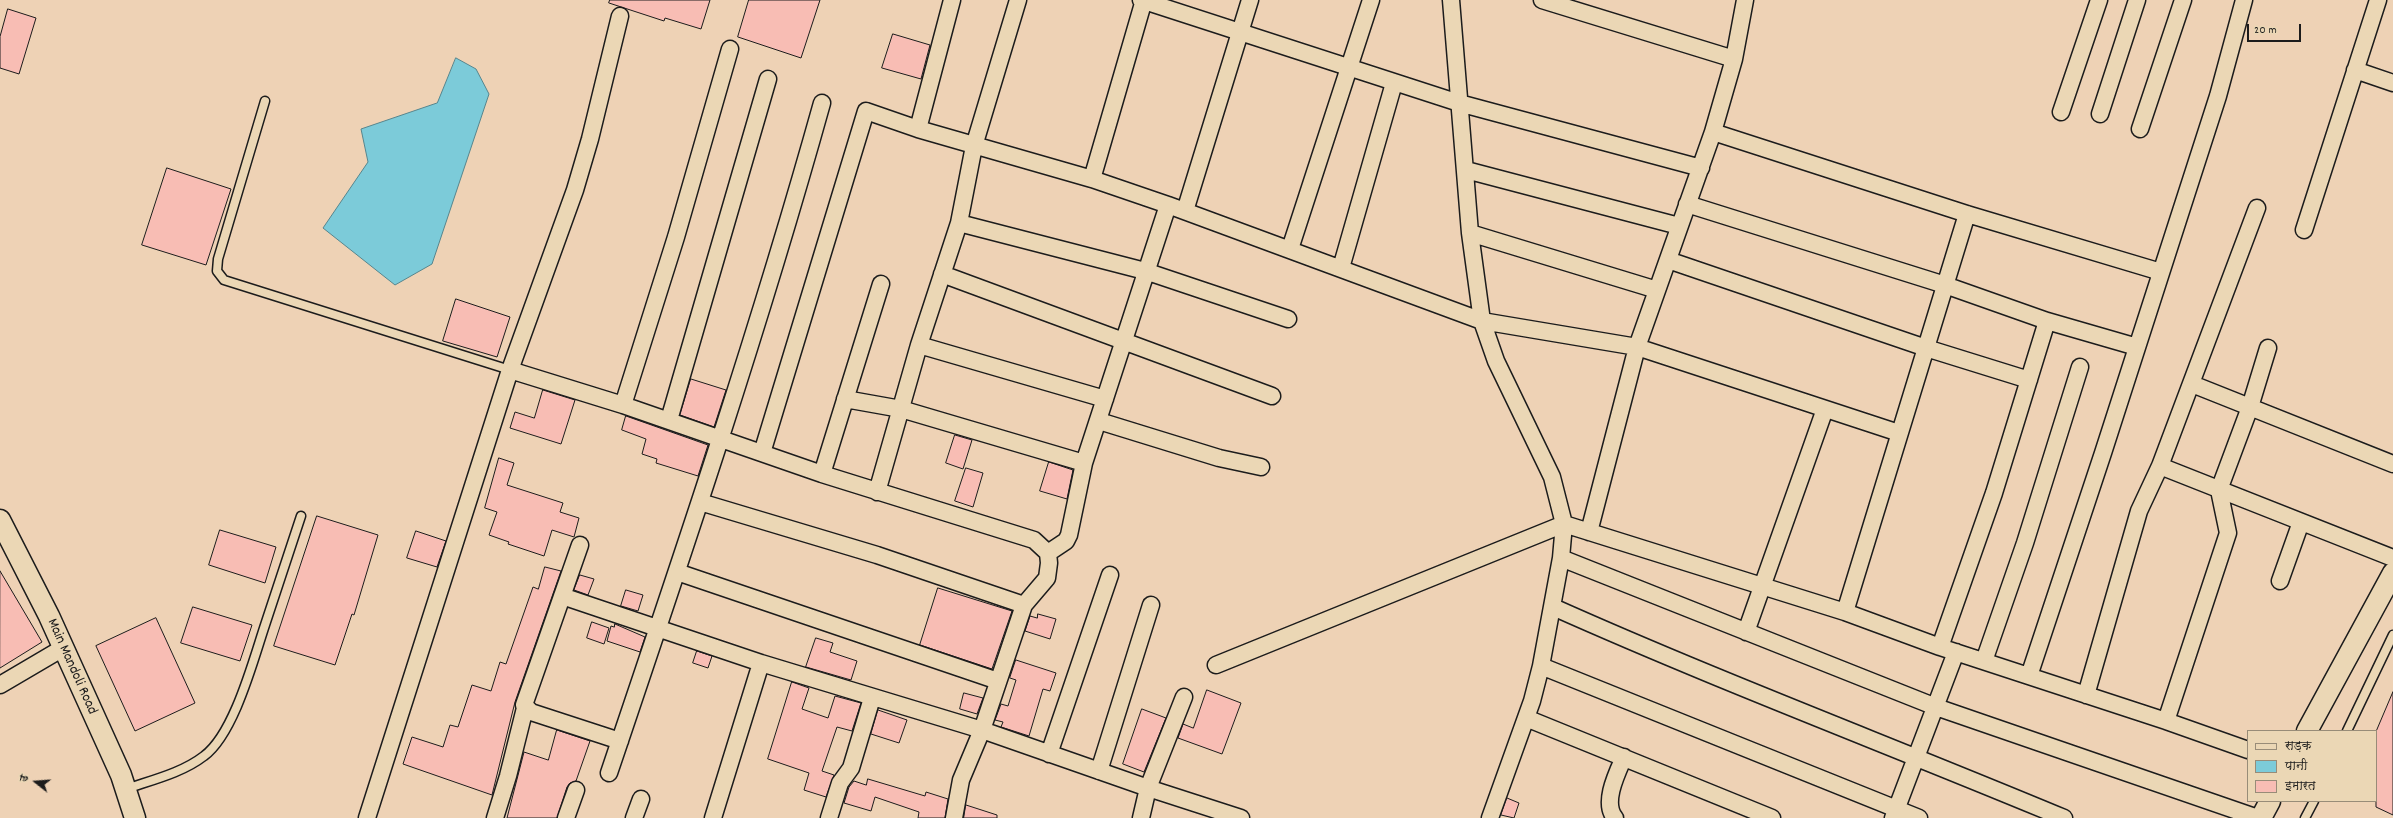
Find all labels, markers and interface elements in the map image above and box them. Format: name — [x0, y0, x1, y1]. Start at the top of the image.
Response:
scale bar — [2249, 16, 2303, 42]
text: 20 m — [2254, 22, 2277, 39]
street label: Main Mandoli Road — [42, 616, 100, 718]
legend — [2247, 730, 2377, 802]
text: सड़क — [2285, 738, 2312, 755]
text: पानी — [2285, 758, 2307, 775]
north arrow — [16, 762, 56, 802]
text: उ — [16, 773, 33, 784]
text: इमारत — [2285, 778, 2315, 795]

